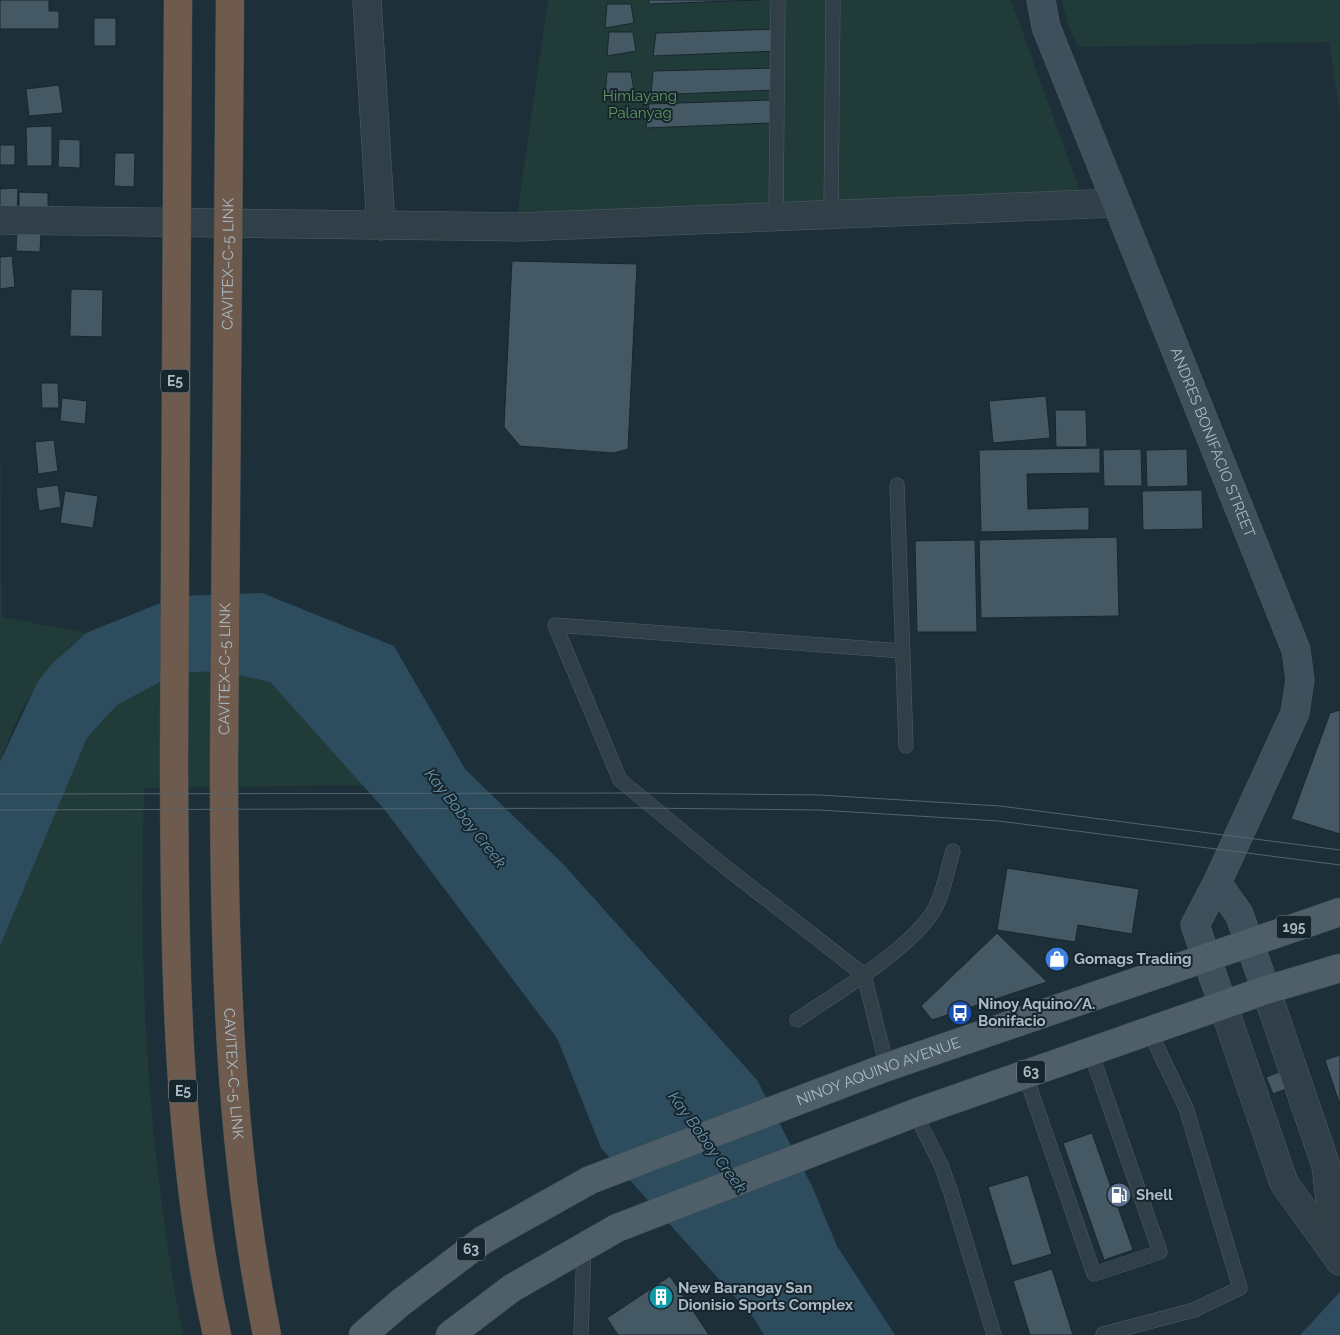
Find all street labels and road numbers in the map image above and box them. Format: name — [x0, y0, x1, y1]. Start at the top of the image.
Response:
street label: CAVITEX–C-5 LINK — [218, 198, 237, 330]
street label: ANDRES BONIFACIO STREET — [1166, 345, 1259, 540]
road number: E5 — [161, 370, 189, 392]
street label: CAVITEX–C-5 LINK — [215, 603, 234, 735]
road number: 195 — [1276, 916, 1312, 939]
street label: CAVITEX–C-5 LINK — [220, 1008, 247, 1141]
street label: NINOY AQUINO AVENUE — [794, 1034, 963, 1110]
road number: 63 — [1017, 1060, 1045, 1084]
road number: E5 — [169, 1080, 197, 1102]
road number: 63 — [457, 1238, 485, 1260]

